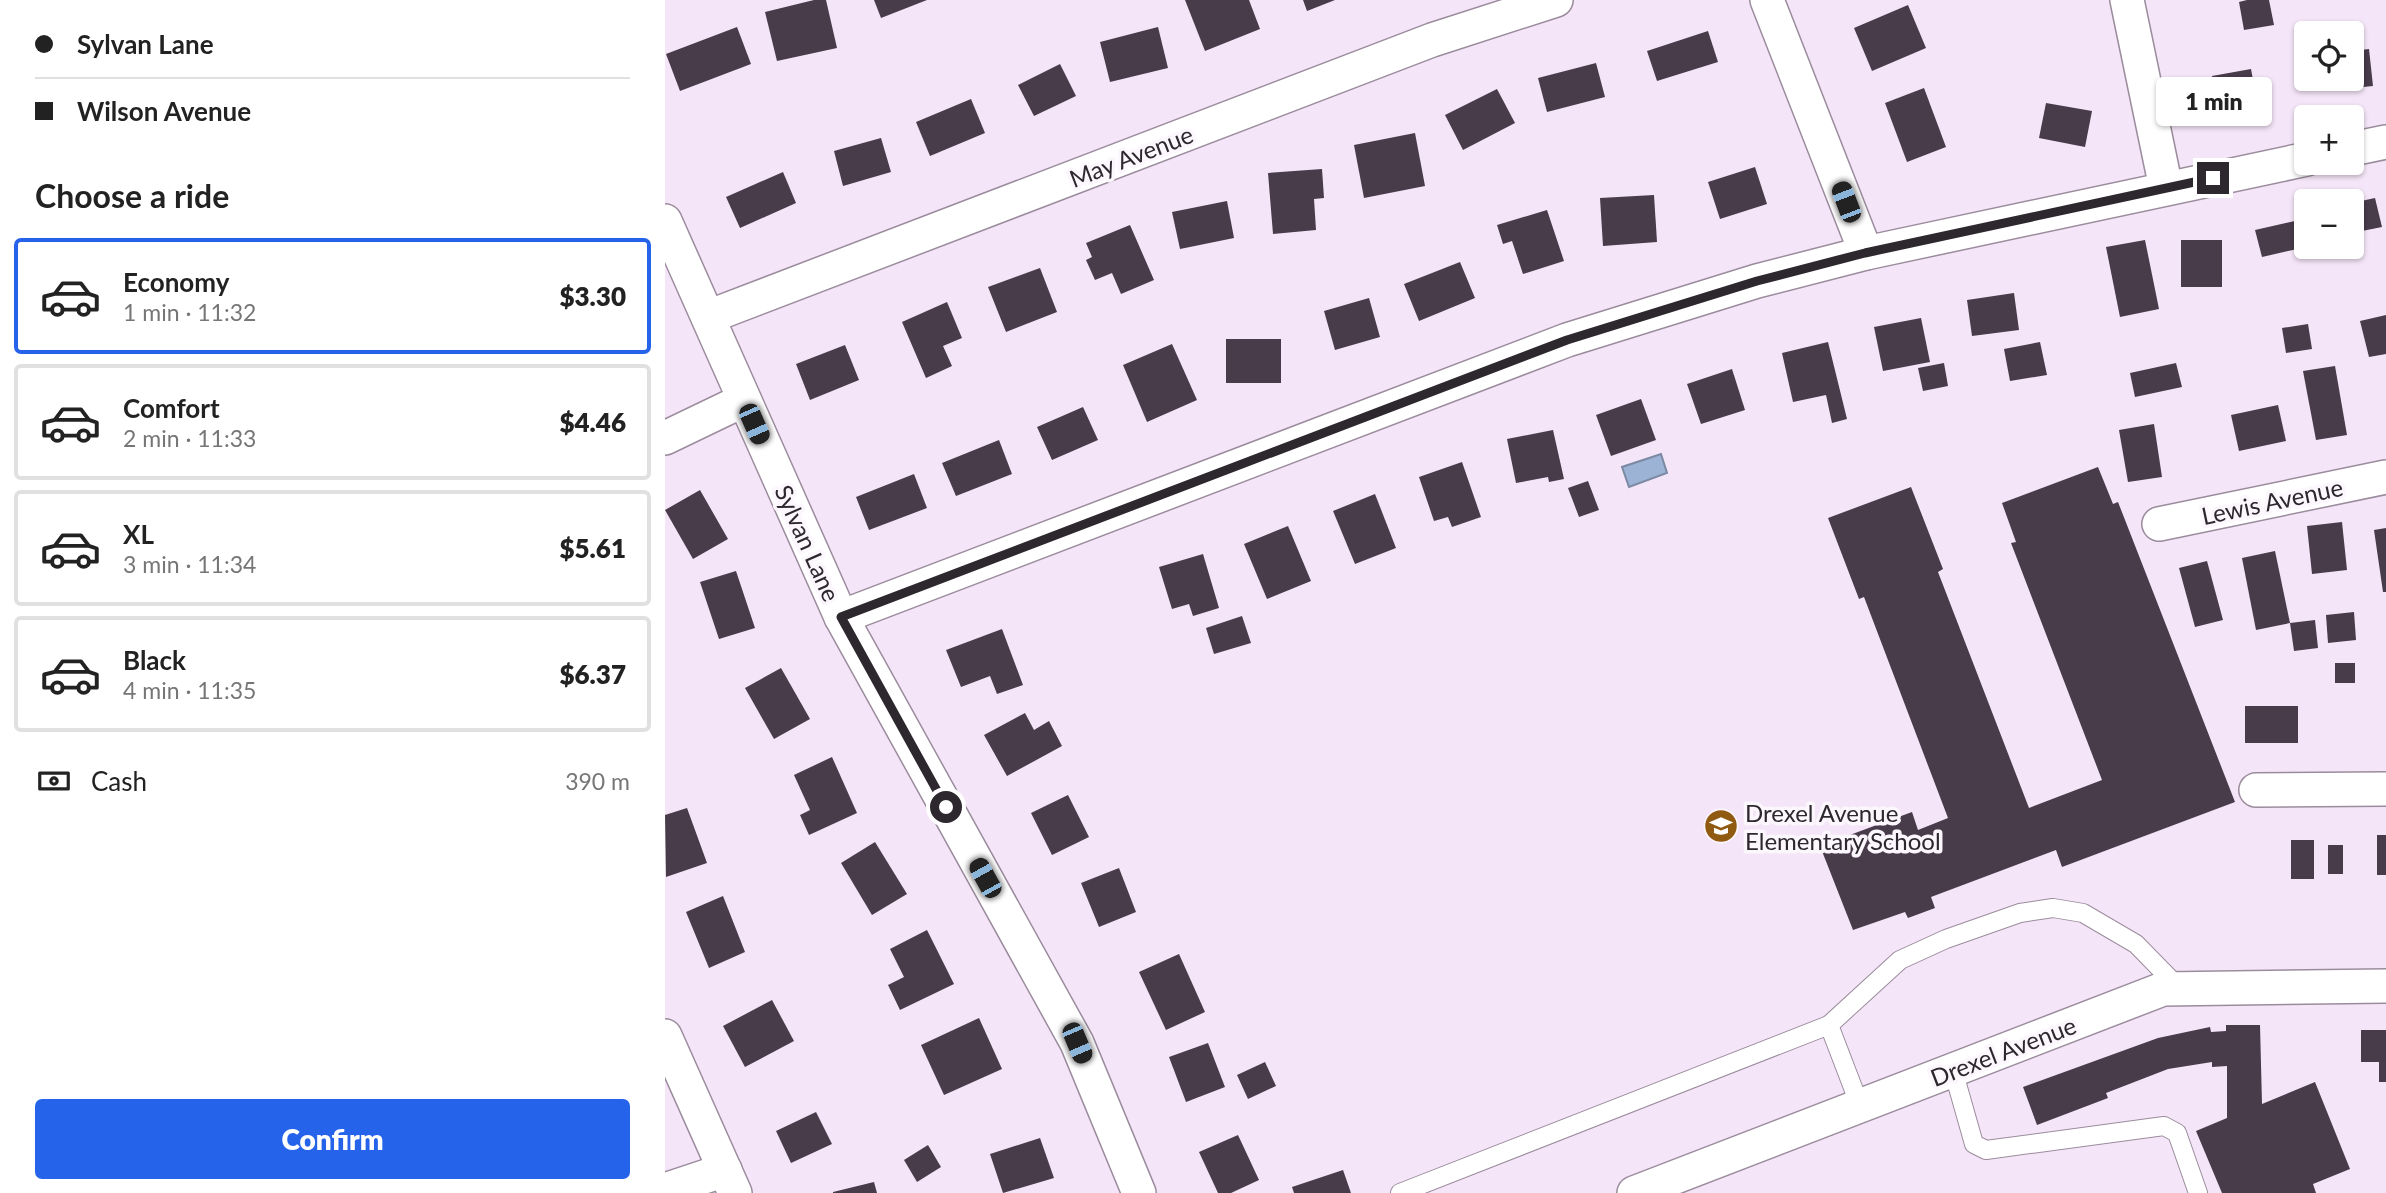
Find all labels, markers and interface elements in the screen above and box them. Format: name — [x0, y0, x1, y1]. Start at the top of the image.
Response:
map controls — [2294, 21, 2364, 259]
button: locate — [2294, 21, 2364, 91]
text: Sylvan Lane — [77, 28, 214, 60]
callout: 1 min — [2155, 76, 2271, 125]
text: 1 min — [2185, 87, 2243, 115]
text: Wilson Avenue — [77, 95, 251, 127]
button: + — [2294, 105, 2364, 175]
street label: May Avenue — [1065, 119, 1197, 193]
route end — [2197, 162, 2229, 194]
text: Choose a ride — [35, 176, 229, 215]
car — [1829, 179, 1864, 225]
button: − — [2294, 189, 2364, 259]
icon: car — [39, 265, 102, 328]
text: Economy — [123, 266, 229, 298]
text: $3.30 — [559, 280, 626, 312]
text: 1 min · 11:32 — [123, 298, 256, 326]
icon: car — [39, 391, 102, 454]
text: Comfort — [123, 392, 220, 424]
car — [736, 401, 773, 447]
text: $4.46 — [559, 406, 626, 438]
text: 2 min · 11:33 — [123, 424, 256, 452]
street label: Lewis Avenue — [2199, 472, 2345, 530]
street label: Sylvan Lane — [769, 480, 847, 606]
icon: car — [39, 517, 102, 580]
text: XL — [123, 518, 154, 550]
text: $5.61 — [559, 532, 626, 564]
text: 3 min · 11:34 — [123, 550, 256, 578]
icon: car — [39, 643, 102, 706]
text: Black — [123, 644, 186, 676]
text: $6.37 — [559, 658, 626, 690]
text: 4 min · 11:35 — [123, 676, 256, 704]
icon: cash — [35, 762, 73, 800]
text: Cash — [91, 765, 147, 797]
text: 390 m — [565, 767, 630, 795]
route start — [930, 791, 962, 823]
place label: Drexel Avenue Elementary School — [1745, 798, 1941, 855]
school or university icon: Drexel Avenue Elementary School — [1702, 807, 1740, 845]
car — [966, 855, 1005, 901]
street label: Drexel Avenue — [1926, 1010, 2080, 1092]
car — [1060, 1020, 1095, 1066]
button: Confirm — [35, 1099, 630, 1179]

